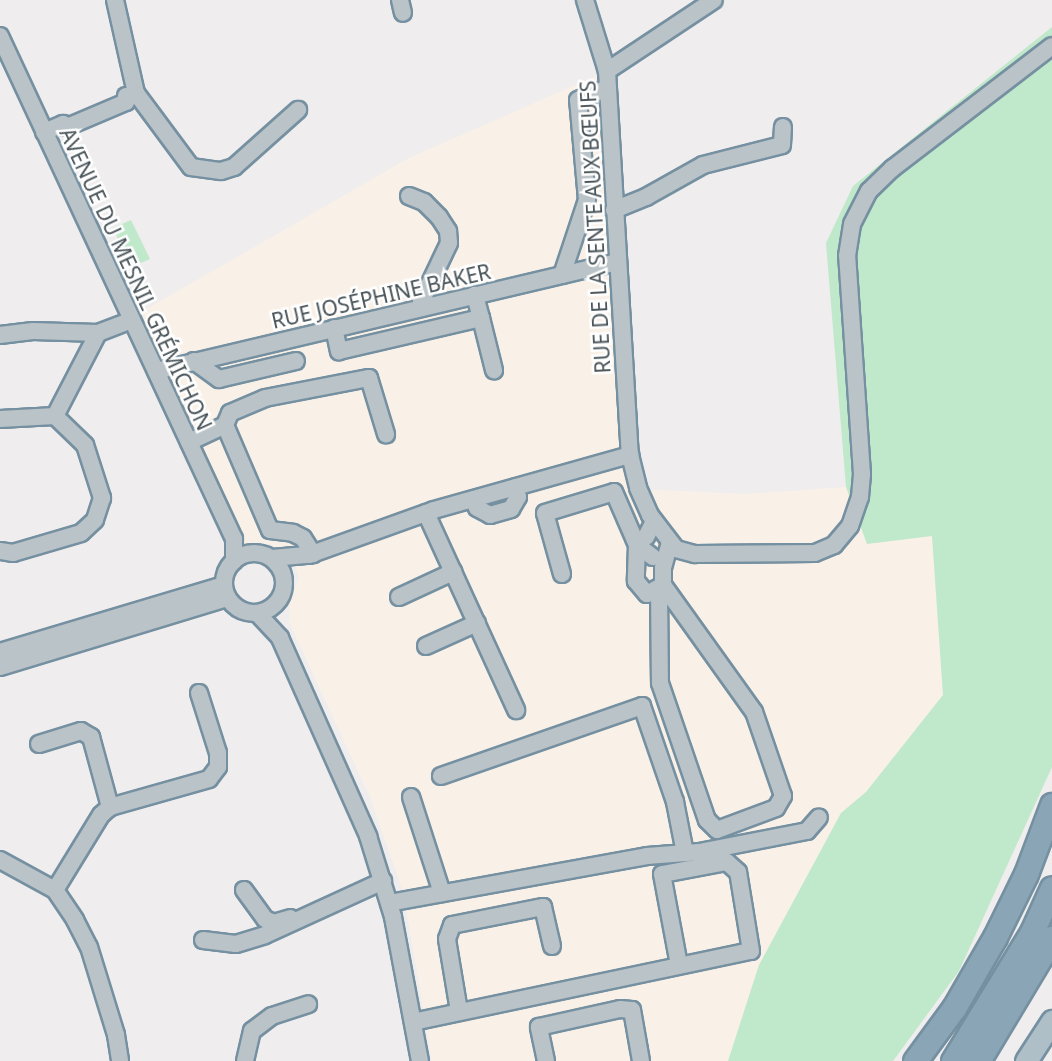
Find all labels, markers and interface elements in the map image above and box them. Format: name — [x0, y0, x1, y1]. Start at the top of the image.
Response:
street label: RUE DE LA SENTE AUX BŒUFS — [575, 80, 615, 374]
street label: AVENUE DU MESNIL GRÉMICHON — [55, 124, 217, 434]
street label: RUE JOSÉPHINE BAKER — [269, 259, 493, 333]

